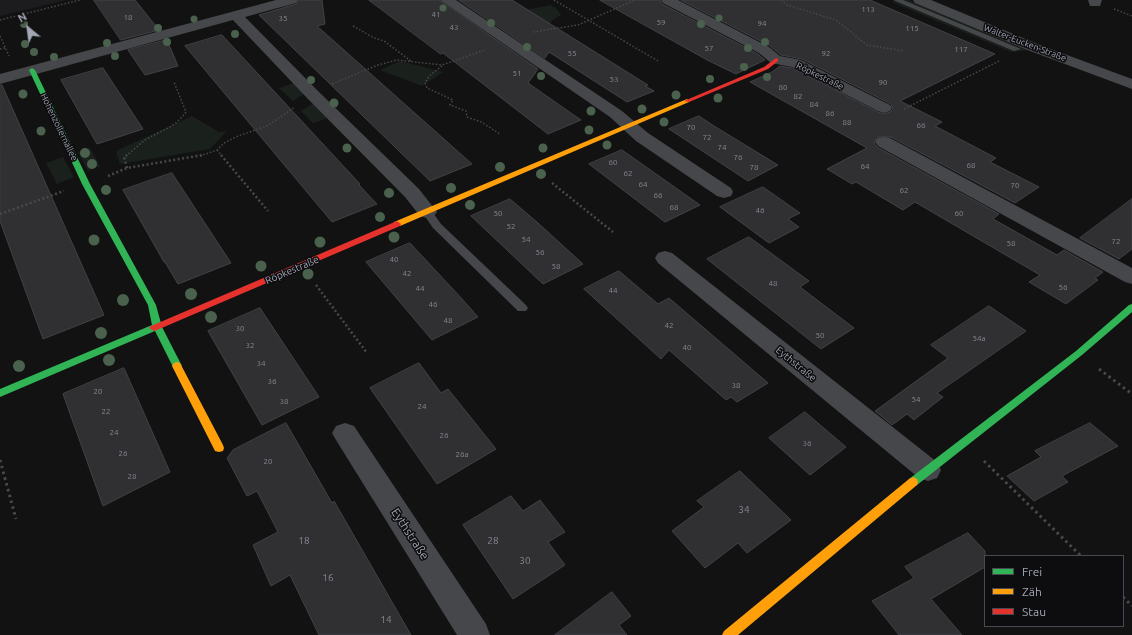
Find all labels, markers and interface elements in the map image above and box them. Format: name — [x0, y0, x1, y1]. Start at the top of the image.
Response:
house number: 113 — [861, 4, 875, 14]
north arrow — [8, 8, 48, 48]
house number: 41 — [431, 9, 441, 19]
text: N — [16, 10, 29, 25]
house number: 18 — [123, 12, 133, 22]
house number: 35 — [278, 13, 288, 23]
house number: 59 — [656, 17, 666, 27]
house number: 94 — [757, 18, 767, 28]
house number: 43 — [449, 22, 459, 32]
street label: Walter-Eucken-Straße — [982, 22, 1068, 64]
house number: 115 — [905, 23, 919, 33]
house number: 57 — [704, 43, 714, 53]
house number: 117 — [954, 44, 968, 54]
house number: 55 — [567, 48, 577, 58]
house number: 92 — [821, 48, 831, 58]
street label: Röpkestraße — [795, 60, 845, 92]
house number: 51 — [512, 68, 522, 78]
house number: 53 — [609, 74, 619, 84]
house number: 90 — [878, 77, 888, 87]
house number: 80 — [778, 82, 788, 92]
house number: 82 — [793, 91, 803, 101]
street label: Hohenzollernallee — [38, 92, 80, 162]
house number: 84 — [809, 99, 819, 109]
house number: 86 — [825, 108, 835, 118]
house number: 88 — [842, 117, 852, 127]
house number: 66 — [916, 120, 926, 130]
house number: 70 — [686, 122, 696, 132]
house number: 72 — [702, 132, 712, 142]
house number: 74 — [717, 142, 727, 152]
house number: 76 — [733, 152, 743, 162]
house number: 60 — [608, 157, 618, 167]
house number: 68 — [966, 160, 976, 170]
house number: 64 — [860, 161, 870, 171]
house number: 78 — [749, 162, 759, 172]
house number: 62 — [623, 168, 633, 178]
house number: 64 — [638, 179, 648, 189]
house number: 70 — [1010, 180, 1020, 190]
house number: 62 — [899, 185, 909, 195]
house number: 66 — [653, 190, 663, 200]
house number: 68 — [669, 202, 679, 212]
house number: 46 — [755, 205, 765, 215]
house number: 50 — [493, 208, 503, 218]
house number: 60 — [954, 208, 964, 218]
house number: 52 — [506, 221, 516, 231]
house number: 54 — [521, 234, 531, 244]
house number: 72 — [1111, 236, 1121, 246]
house number: 58 — [1006, 238, 1016, 248]
house number: 56 — [535, 247, 545, 257]
street label: Röpkestraße — [263, 253, 321, 287]
house number: 40 — [389, 254, 399, 264]
house number: 58 — [551, 261, 561, 271]
house number: 42 — [402, 268, 412, 278]
house number: 48 — [768, 278, 778, 288]
house number: 56 — [1058, 282, 1068, 292]
house number: 44 — [415, 283, 425, 293]
house number: 44 — [608, 285, 618, 295]
house number: 46 — [428, 299, 438, 309]
house number: 48 — [443, 315, 453, 325]
house number: 42 — [664, 320, 674, 330]
house number: 30 — [235, 323, 245, 333]
house number: 50 — [815, 330, 825, 340]
house number: 54a — [972, 333, 986, 343]
house number: 32 — [245, 340, 255, 350]
house number: 40 — [682, 342, 692, 352]
street label: Eythstraße — [773, 344, 819, 384]
house number: 34 — [256, 358, 266, 368]
house number: 36 — [267, 376, 277, 386]
house number: 38 — [731, 380, 741, 390]
house number: 20 — [93, 386, 103, 396]
house number: 54 — [911, 394, 921, 404]
house number: 38 — [279, 396, 289, 406]
house number: 24 — [417, 401, 427, 411]
house number: 22 — [101, 406, 111, 416]
house number: 24 — [109, 427, 119, 437]
house number: 26 — [439, 430, 449, 440]
house number: 36 — [802, 438, 812, 448]
house number: 26 — [118, 448, 128, 458]
house number: 26a — [455, 449, 469, 459]
house number: 20 — [263, 456, 273, 466]
house number: 28 — [127, 471, 137, 481]
house number: 34 — [738, 504, 750, 516]
street label: Eythstraße — [388, 506, 432, 562]
house number: 18 — [298, 535, 310, 547]
house number: 28 — [487, 535, 499, 547]
house number: 30 — [519, 555, 531, 567]
legend — [984, 555, 1124, 627]
text: Frei — [1022, 565, 1042, 578]
house number: 16 — [322, 572, 334, 584]
text: Zäh — [1022, 585, 1042, 598]
text: Stau — [1022, 605, 1046, 618]
house number: 14 — [380, 614, 392, 626]

